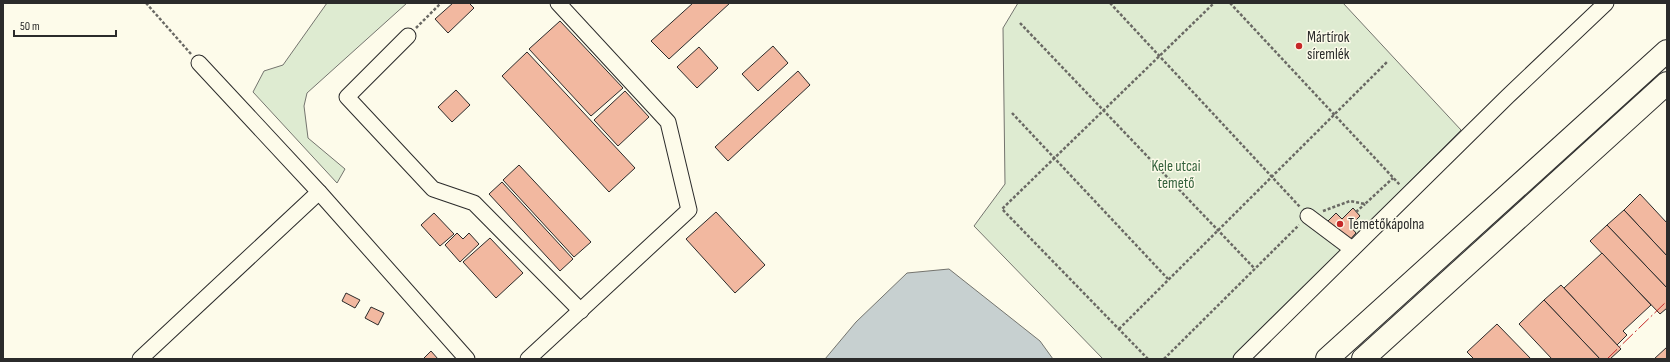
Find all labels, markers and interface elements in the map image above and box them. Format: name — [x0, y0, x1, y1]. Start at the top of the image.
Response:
scale bar — [14, 12, 116, 38]
text: 50 m — [20, 19, 40, 34]
place label: Mártírok síremlék — [1307, 28, 1350, 64]
marker: Mártírok síremlék — [1294, 41, 1304, 51]
park label: Kele utcai temető — [1152, 157, 1201, 193]
place label: Temetőkápolna — [1348, 215, 1425, 234]
marker: Temetőkápolna — [1335, 219, 1345, 229]

